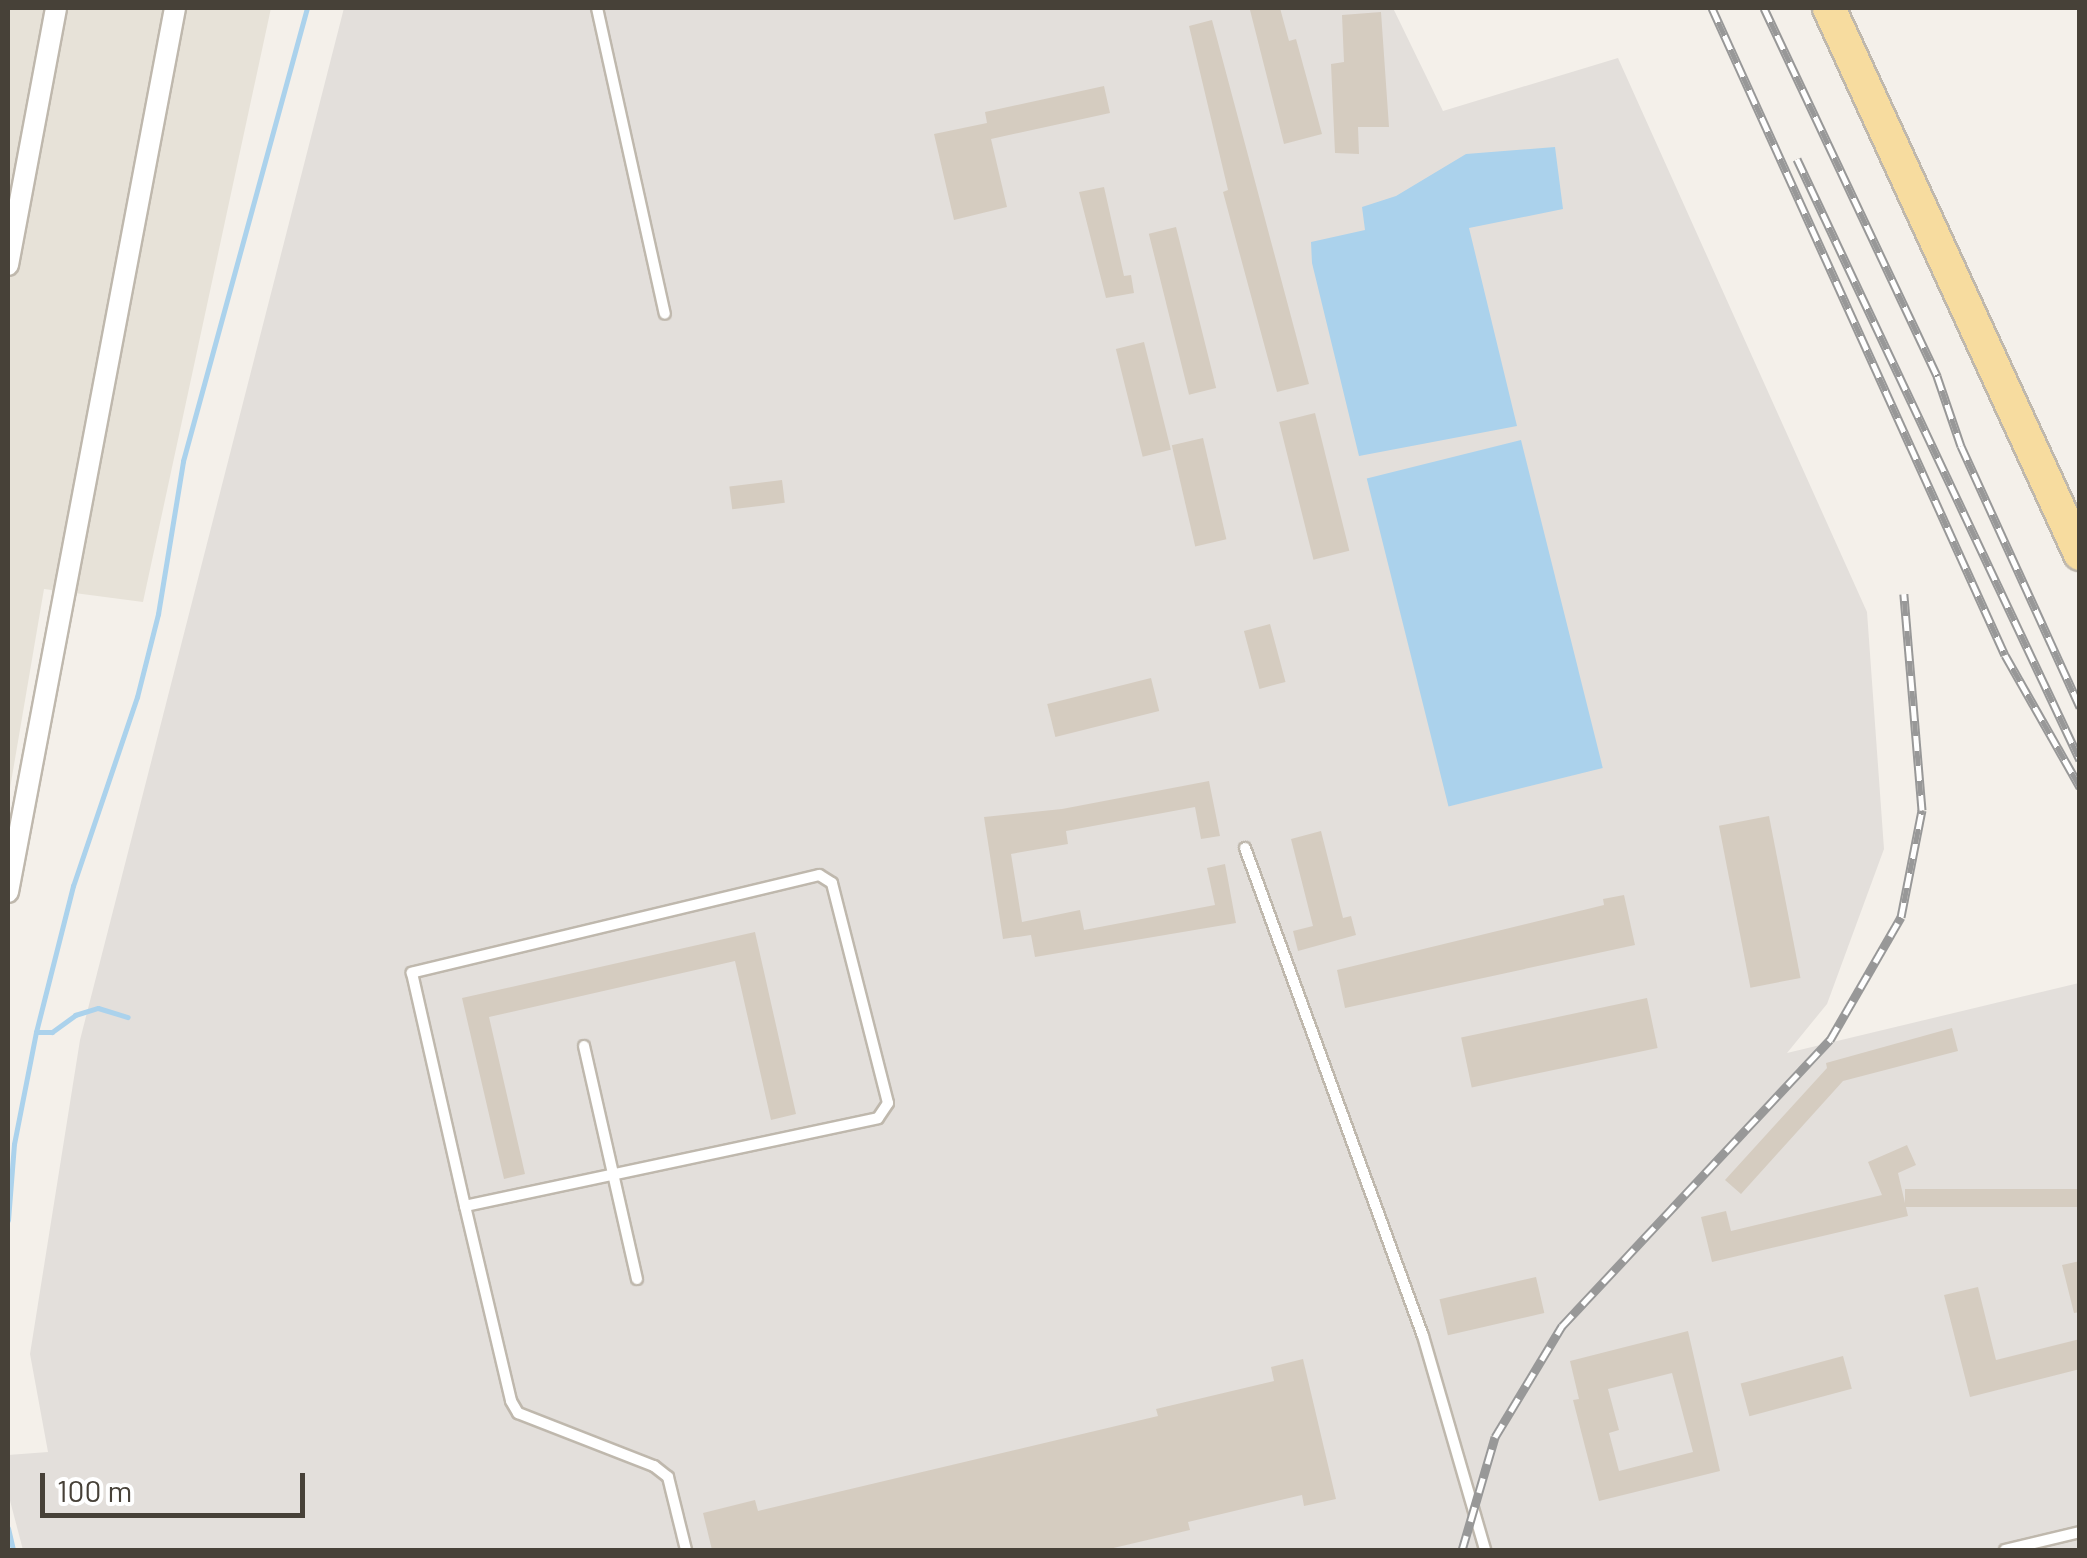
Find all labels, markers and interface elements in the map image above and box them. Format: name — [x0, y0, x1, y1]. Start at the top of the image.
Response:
scale bar — [45, 1453, 310, 1515]
text: 100 m — [57, 1472, 132, 1508]

